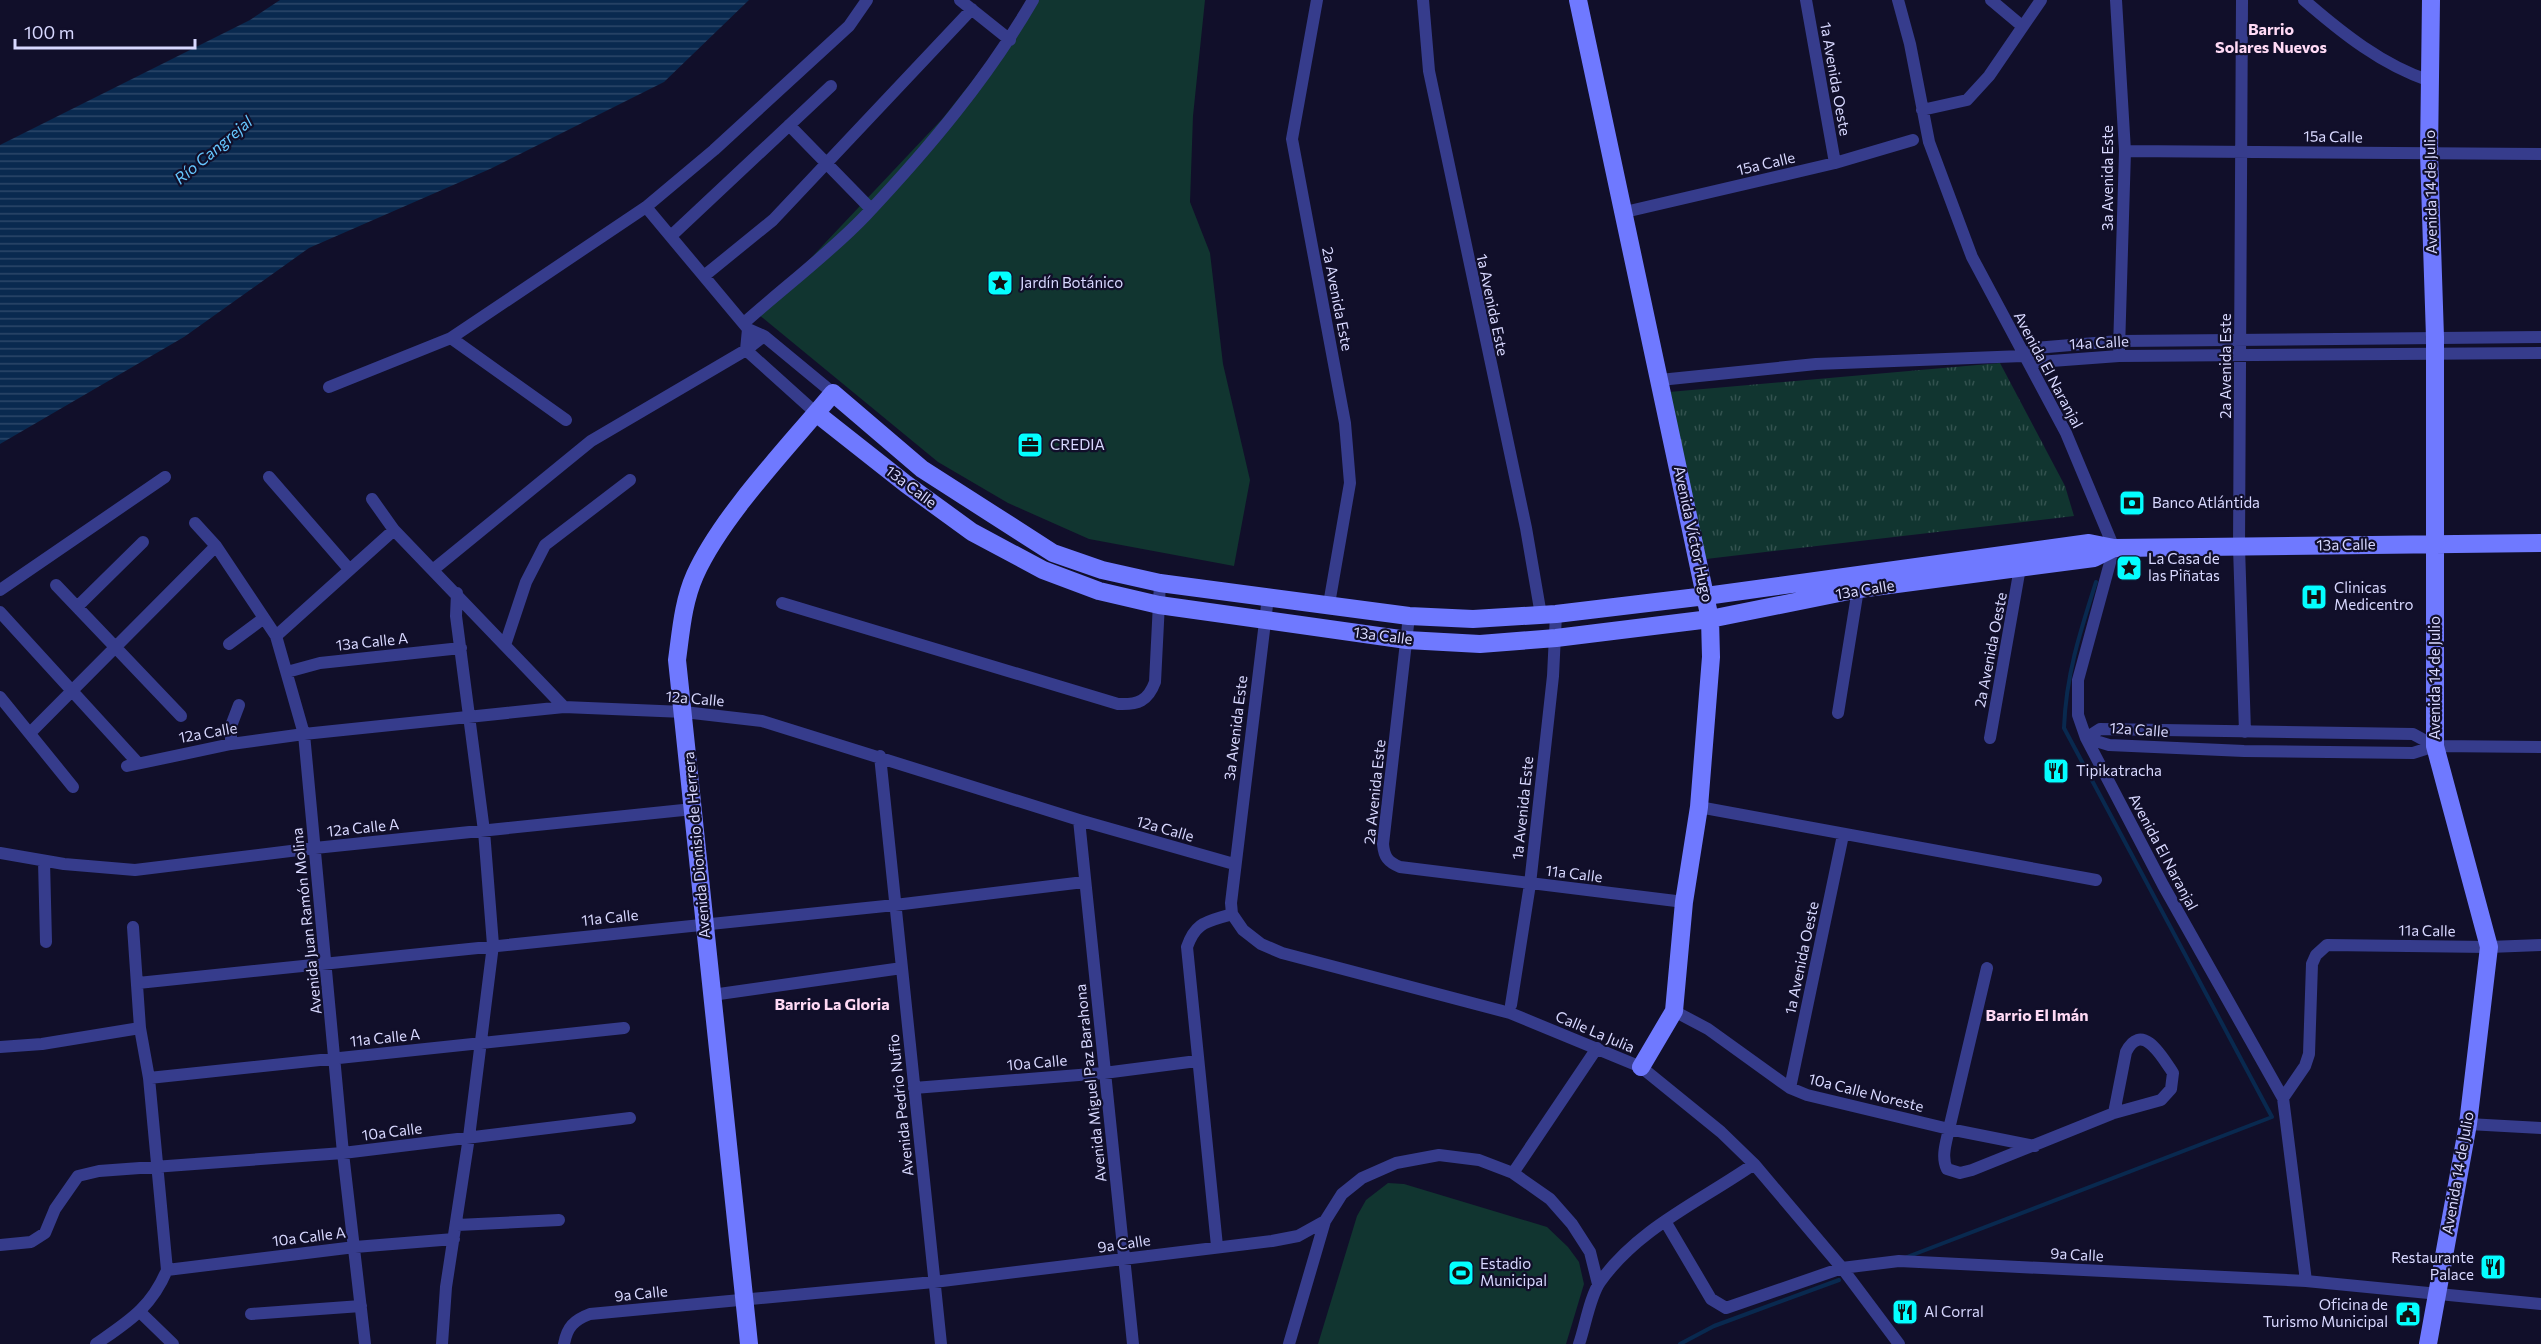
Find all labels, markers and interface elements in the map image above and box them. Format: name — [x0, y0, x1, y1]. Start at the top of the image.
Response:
scale bar — [15, 12, 195, 50]
district label: Barrio Solares Nuevos — [2215, 19, 2327, 56]
text: 100 m — [24, 21, 74, 43]
street label: 1a Avenida Oeste — [1817, 21, 1855, 137]
water label: Río Cangrejal — [170, 111, 256, 188]
street label: 3a Avenida Este — [2098, 125, 2116, 231]
street label: 15a Calle — [2303, 126, 2363, 146]
street label: Avenida 14 de Julio — [2420, 130, 2440, 254]
street label: 15a Calle — [1735, 148, 1797, 178]
street label: 2a Avenida Este — [1319, 245, 1357, 352]
street label: 1a Avenida Este — [1473, 252, 1513, 357]
place icon: Jardín Botánico — [985, 268, 1015, 298]
place label: Jardín Botánico — [1020, 273, 1123, 291]
street label: Avenida El Naranjal — [2011, 308, 2087, 431]
street label: 2a Avenida Este — [2216, 313, 2234, 419]
street label: 14a Calle — [2069, 331, 2129, 353]
office icon: CREDIA — [1015, 430, 1045, 460]
place label: CREDIA — [1050, 435, 1105, 453]
street label: 13a Calle — [882, 461, 941, 511]
street label: Avenida Víctor Hugo — [1671, 464, 1717, 604]
bank icon: Banco Atlántida — [2117, 488, 2147, 518]
place label: Banco Atlántida — [2152, 493, 2260, 511]
street label: 13a Calle — [2316, 534, 2376, 554]
place label: La Casa de las Piñatas — [2148, 549, 2220, 584]
place icon: La Casa de las Piñatas — [2114, 553, 2144, 583]
street label: 13a Calle — [1834, 575, 1896, 603]
place label: Clinicas Medicentro — [2334, 578, 2414, 613]
hospital icon: Clinicas Medicentro — [2299, 582, 2329, 612]
street label: 2a Avenida Oeste — [1970, 591, 2010, 709]
street label: Avenida 14 de Julio — [2425, 616, 2443, 740]
street label: 13a Calle — [1353, 622, 1414, 648]
street label: 13a Calle A — [335, 628, 409, 654]
street label: 3a Avenida Este — [1220, 674, 1250, 781]
street label: 12a Calle — [665, 686, 725, 710]
street label: 12a Calle — [177, 718, 239, 746]
street label: 12a Calle — [2109, 718, 2169, 740]
street label: 2a Avenida Este — [1360, 738, 1388, 845]
street label: Avenida Dionisio de Herrera — [679, 751, 713, 939]
street label: 1a Avenida Este — [1508, 755, 1536, 860]
restaurant icon: Tipikatracha — [2041, 756, 2071, 786]
place label: Tipikatracha — [2076, 761, 2162, 779]
street label: Avenida El Naranjal — [2126, 790, 2202, 913]
street label: 12a Calle — [1134, 811, 1196, 845]
street label: 12a Calle A — [326, 814, 400, 840]
street label: Avenida Juan Ramón Molina — [287, 827, 325, 1015]
street label: 11a Calle — [1545, 861, 1604, 885]
street label: 1a Avenida Oeste — [1780, 900, 1822, 1016]
street label: 11a Calle — [581, 905, 639, 929]
street label: 11a Calle — [2398, 921, 2456, 939]
street label: Avenida Miguel Paz Barahona — [1071, 983, 1109, 1183]
district label: Barrio La Gloria — [774, 994, 890, 1013]
district label: Barrio El Imán — [1986, 1005, 2088, 1024]
street label: Calle La Julia — [1553, 1006, 1638, 1056]
street label: 11a Calle A — [349, 1024, 421, 1050]
street label: Avenida Pedrio Nufio — [884, 1033, 916, 1177]
street label: 10a Calle — [1006, 1050, 1068, 1074]
street label: 10a Calle Noreste — [1807, 1069, 1926, 1115]
street label: Avenida 14 de Julio — [2437, 1110, 2477, 1235]
street label: 10a Calle — [361, 1118, 423, 1144]
street label: 10a Calle A — [271, 1223, 347, 1249]
street label: 9a Calle — [1096, 1230, 1152, 1256]
street label: 9a Calle — [2050, 1244, 2104, 1264]
place label: Restaurante Palace — [2391, 1248, 2474, 1283]
restaurant icon: Restaurante Palace — [2478, 1252, 2508, 1282]
place label: Estadio Municipal — [1480, 1254, 1547, 1289]
sports icon: Estadio Municipal — [1446, 1258, 1476, 1288]
street label: 9a Calle — [613, 1281, 669, 1305]
place label: Oficina de Turismo Municipal — [2263, 1295, 2388, 1330]
restaurant icon: Al Corral — [1890, 1297, 1920, 1327]
public building icon: Oficina de Turismo Municipal — [2393, 1299, 2423, 1329]
place label: Al Corral — [1924, 1302, 1984, 1320]

